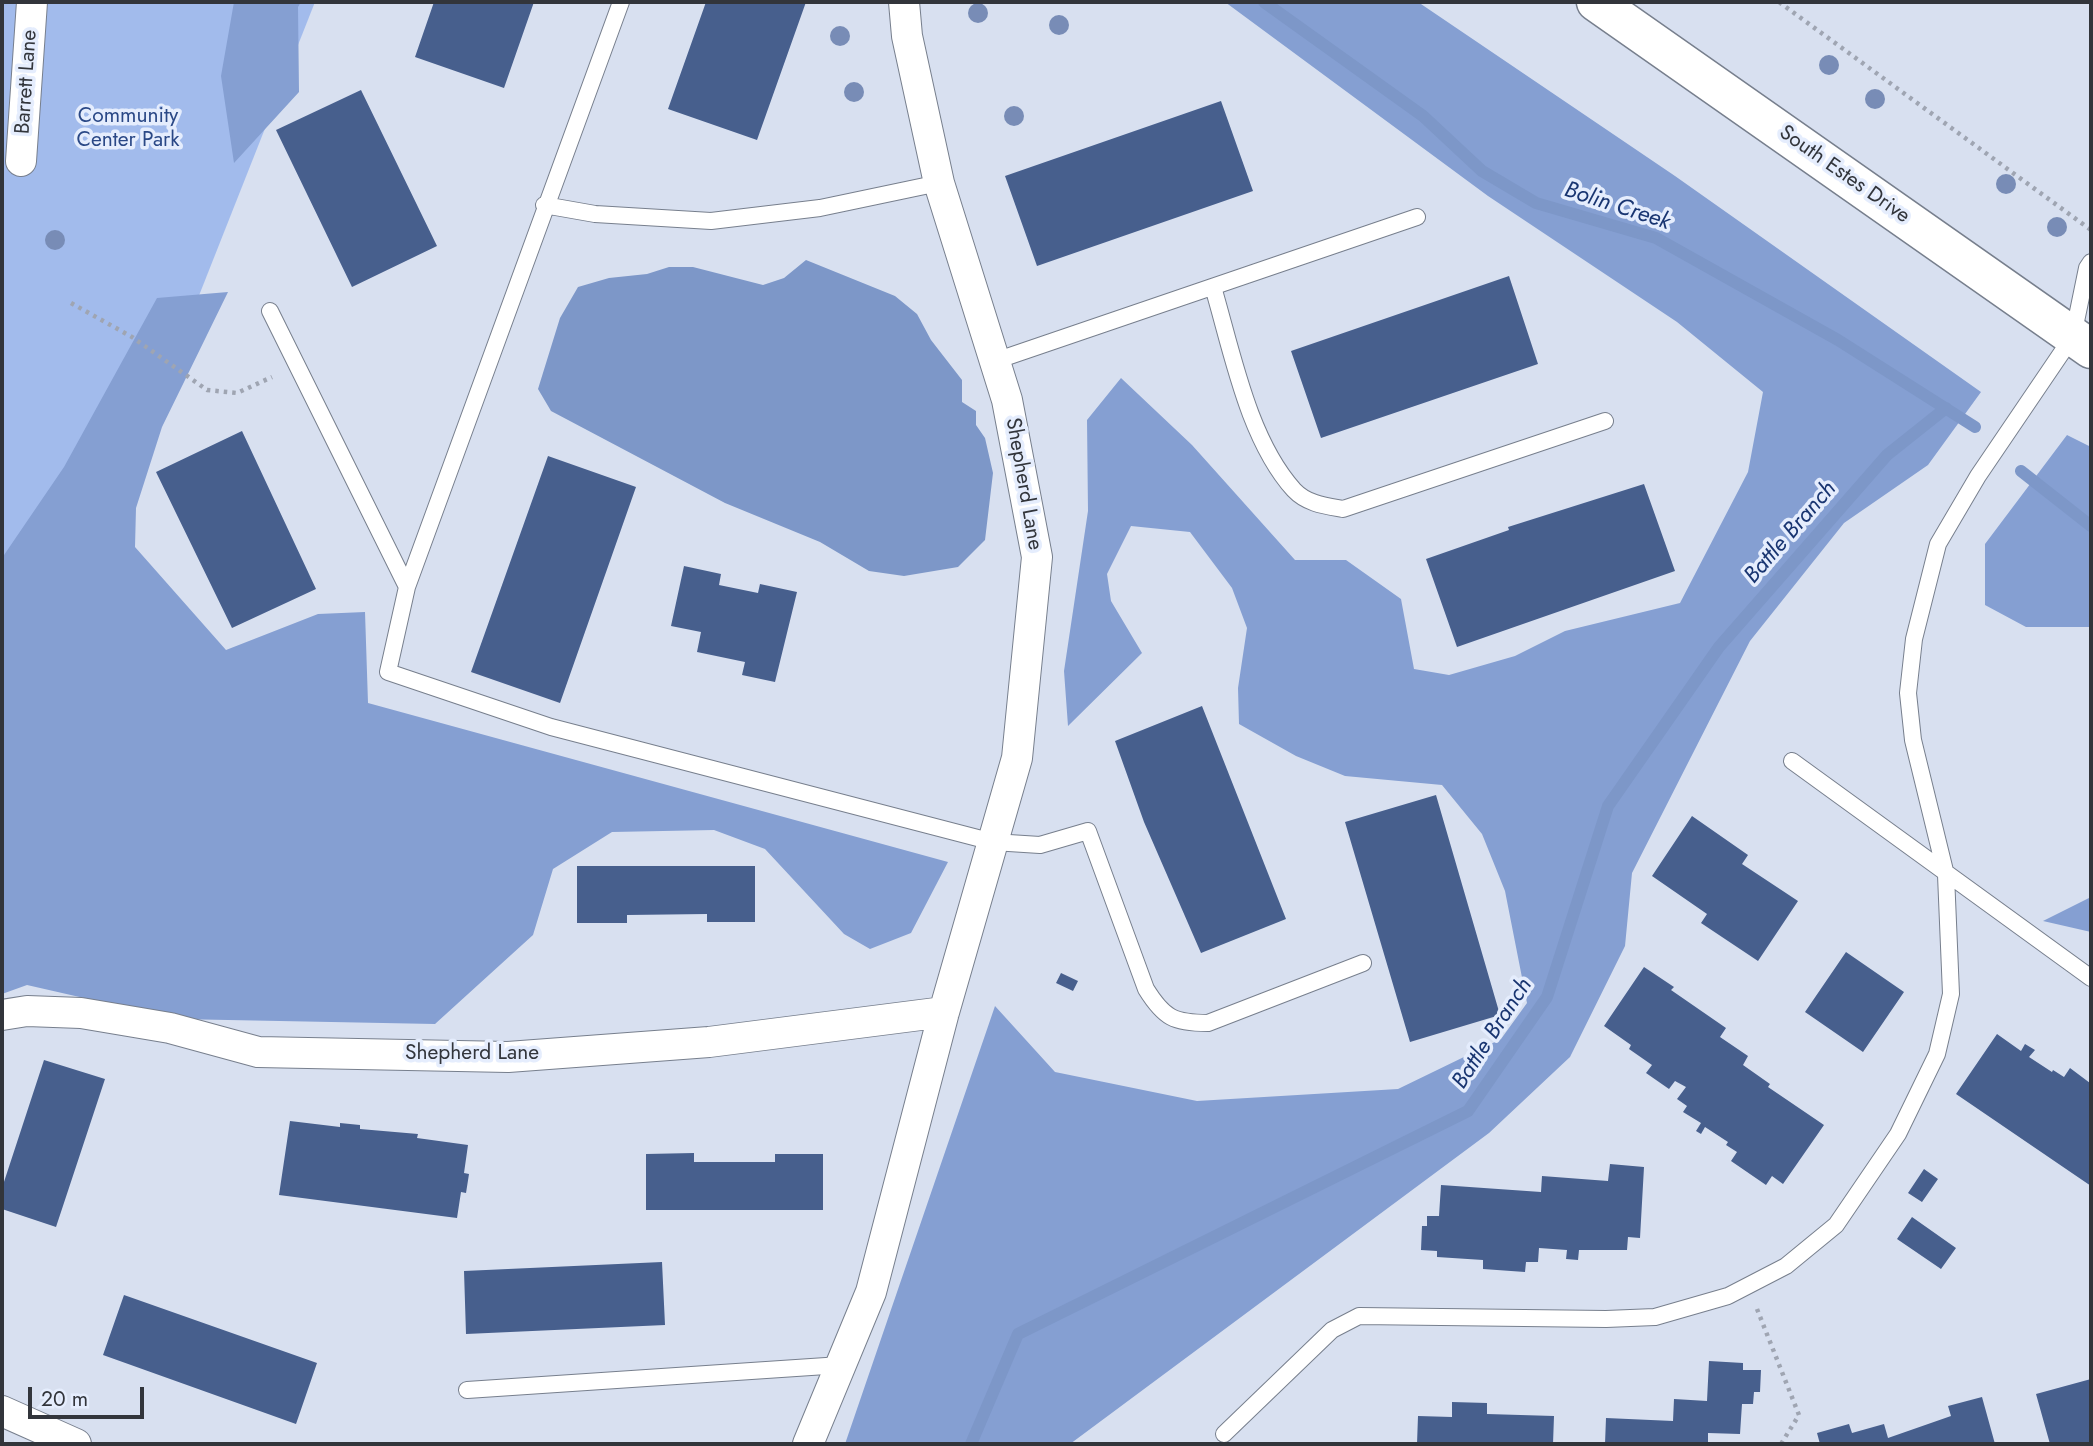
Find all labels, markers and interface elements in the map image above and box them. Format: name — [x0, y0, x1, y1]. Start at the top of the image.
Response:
street label: Barrett Lane — [11, 29, 43, 135]
park label: Community Center Park — [76, 104, 180, 154]
street label: South Estes Drive — [1774, 121, 1914, 229]
water label: Bolin Creek — [1561, 177, 1673, 237]
street label: Shepherd Lane — [999, 416, 1047, 552]
water label: Battle Branch — [1739, 476, 1843, 590]
water label: Battle Branch — [1447, 973, 1539, 1095]
street label: Shepherd Lane — [405, 1041, 539, 1067]
scale bar — [32, 1372, 147, 1416]
text: 20 m — [41, 1384, 88, 1414]

